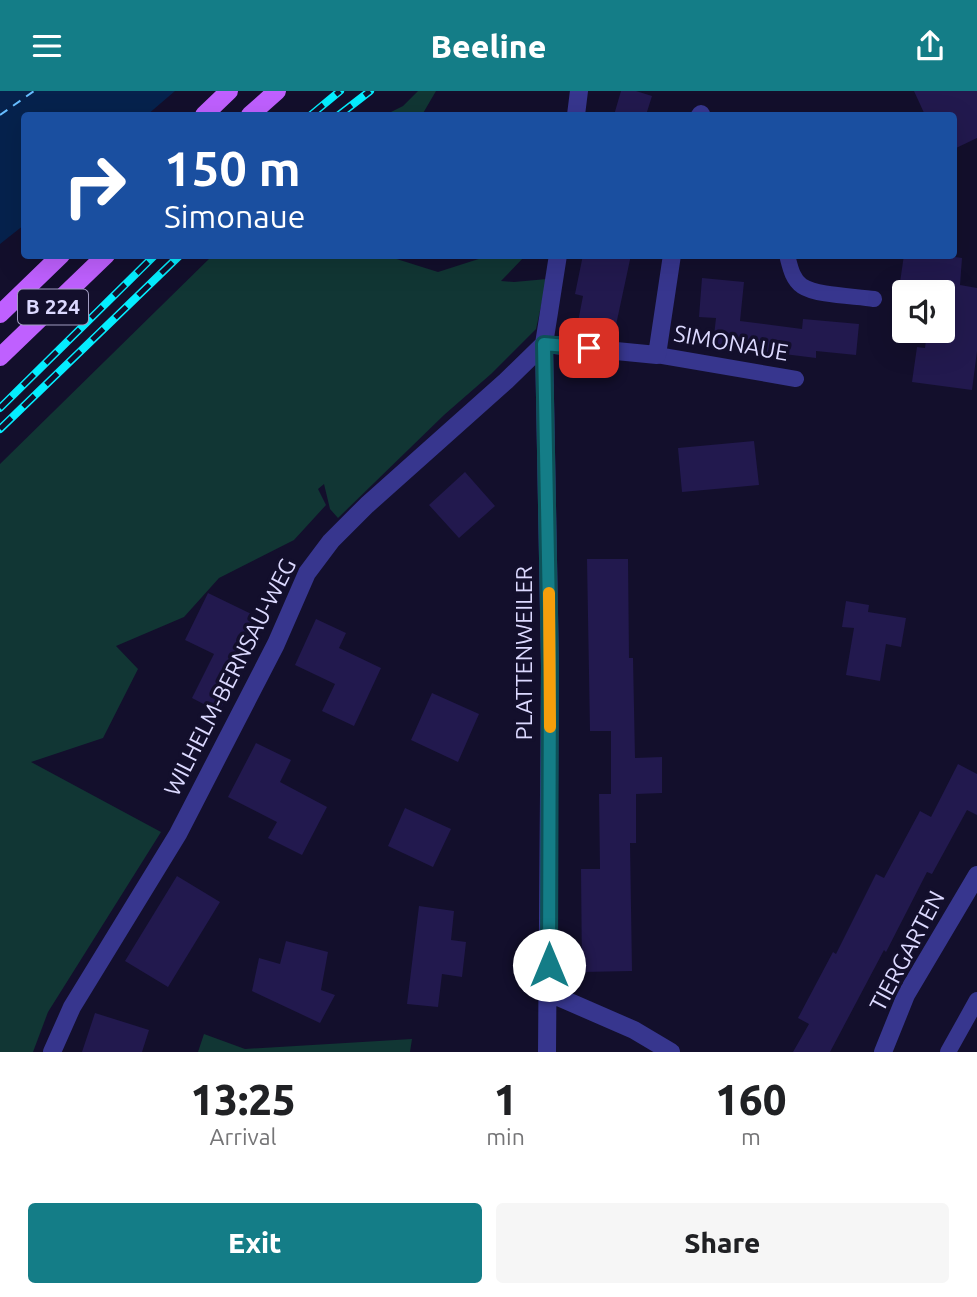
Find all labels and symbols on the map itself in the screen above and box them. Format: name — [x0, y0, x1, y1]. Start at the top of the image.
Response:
road number: B 224 — [18, 289, 88, 325]
pin — [559, 318, 619, 378]
street label: SIMONAUE — [672, 320, 790, 365]
street label: WILHELM-BERNSAU-WEG — [159, 554, 300, 800]
street label: PLATTENWEILER — [511, 566, 536, 740]
street label: TIERGARTEN — [864, 886, 949, 1015]
position arrow — [512, 928, 586, 1002]

